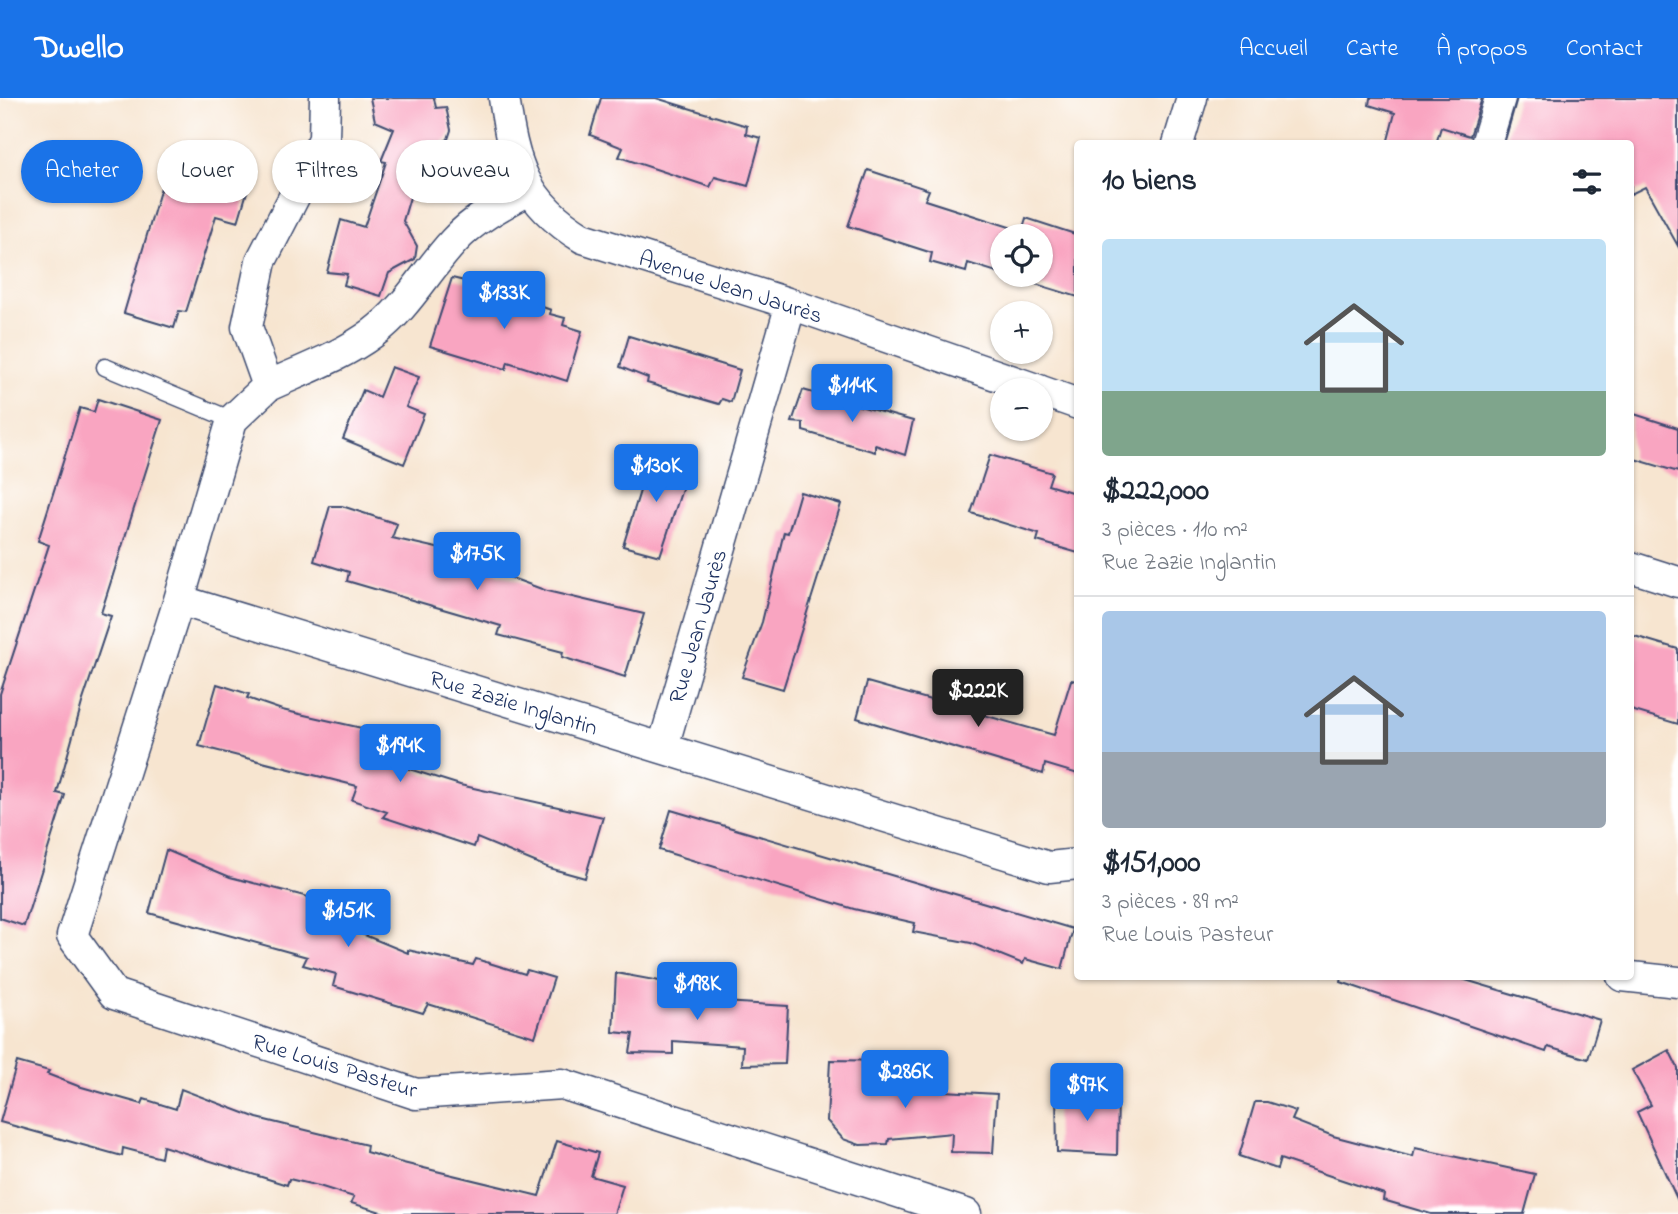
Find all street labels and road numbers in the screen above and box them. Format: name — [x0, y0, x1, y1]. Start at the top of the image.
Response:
street label: Avenue Jean Jaurès — [634, 243, 826, 334]
street label: Rue Jean Jaurès — [662, 546, 737, 708]
street label: Rue Zazie Inglantin — [425, 663, 601, 747]
street label: Rue Louis Pasteur — [248, 1027, 422, 1108]

